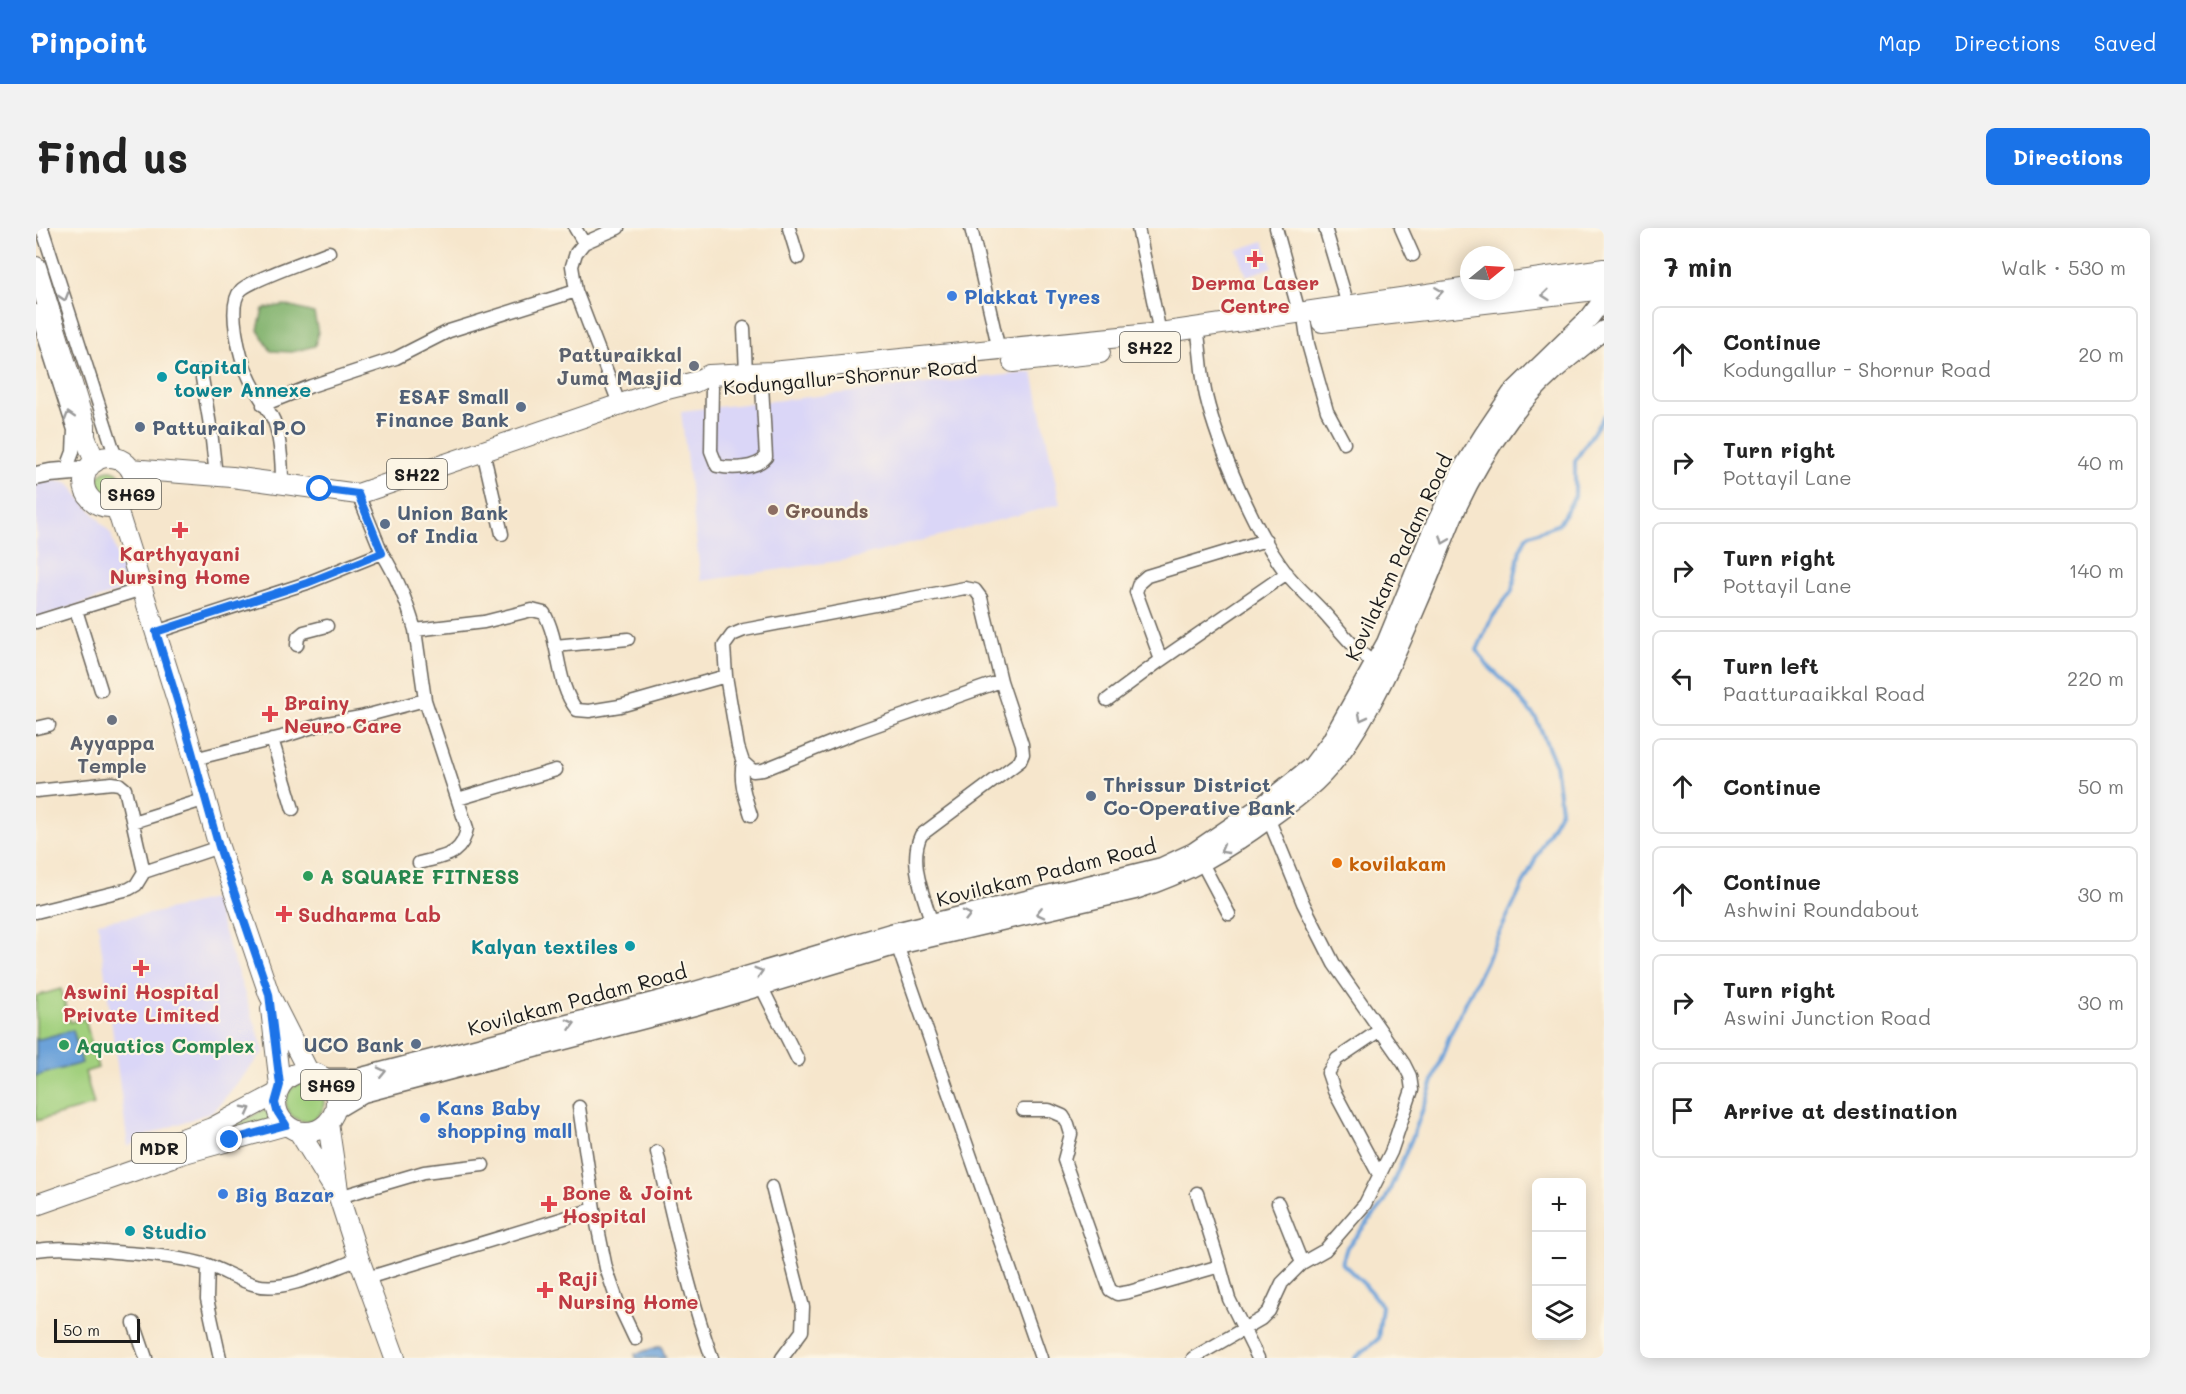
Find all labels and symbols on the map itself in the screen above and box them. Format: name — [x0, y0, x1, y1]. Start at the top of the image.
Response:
north arrow — [1460, 246, 1514, 300]
marker: Derma Laser Centre — [1246, 250, 1264, 268]
place label: Derma Laser Centre — [1191, 269, 1319, 318]
place label: Plakkat Tyres — [964, 283, 1100, 309]
one-way arrow — [1435, 287, 1444, 299]
one-way arrow — [1541, 288, 1550, 301]
marker: Plakkat Tyres — [945, 289, 959, 303]
one-way arrow — [57, 291, 69, 302]
road number: SH22 — [1120, 332, 1180, 362]
place label: Patturaikkal Juma Masjid — [557, 341, 682, 390]
street label: Kodungallur-Shornur Road — [722, 352, 978, 400]
place label: Capital tower Annexe — [174, 353, 311, 402]
marker: Patturaikkal Juma Masjid — [687, 359, 701, 373]
marker: Capital tower Annexe — [155, 370, 169, 384]
place label: ESAF Small Finance Bank — [375, 383, 509, 432]
marker: ESAF Small Finance Bank — [514, 400, 528, 414]
one-way arrow — [64, 411, 76, 422]
place label: Patturaikal P.O — [152, 414, 306, 440]
marker: Patturaikal P.O — [133, 420, 147, 434]
street label: Kovilakam Padam Road — [1339, 449, 1457, 665]
road number: SH22 — [387, 459, 447, 489]
route start — [306, 475, 332, 501]
road number: SH69 — [101, 479, 161, 509]
place label: Grounds — [785, 497, 869, 523]
place label: Union Bank of India — [397, 499, 508, 548]
marker: Grounds — [766, 503, 780, 517]
marker: Union Bank of India — [378, 517, 392, 531]
marker: Karthyayani Nursing Home — [171, 521, 189, 539]
one-way arrow — [1439, 534, 1451, 545]
place label: Karthyayani Nursing Home — [110, 540, 250, 589]
place label: Brainy Neuro Care — [284, 689, 402, 738]
marker: Brainy Neuro Care — [261, 705, 279, 723]
one-way arrow — [1358, 711, 1370, 722]
marker: Ayyappa Temple — [105, 713, 119, 727]
place label: Ayyappa Temple — [69, 729, 155, 778]
place label: Thrissur District Co-Operative Bank — [1103, 771, 1296, 820]
marker: Thrissur District Co-Operative Bank — [1084, 789, 1098, 803]
street label: Kovilakam Padam Road — [933, 832, 1159, 912]
one-way arrow — [1220, 843, 1230, 855]
place label: kovilakam — [1349, 850, 1446, 876]
marker: kovilakam — [1330, 856, 1344, 870]
place label: A SQUARE FITNESS — [320, 863, 519, 889]
marker: A SQUARE FITNESS — [301, 869, 315, 883]
place label: Sudharma Lab — [298, 901, 441, 927]
marker: Sudharma Lab — [275, 905, 293, 923]
one-way arrow — [1036, 906, 1046, 919]
one-way arrow — [961, 910, 972, 922]
place label: Kalyan textiles — [471, 933, 618, 959]
marker: Kalyan textiles — [623, 939, 637, 953]
street label: Kovilakam Padam Road — [465, 957, 689, 1041]
marker: Aswini Hospital Private Limited — [132, 959, 150, 977]
one-way arrow — [753, 966, 764, 979]
place label: Aswini Hospital Private Limited — [63, 978, 220, 1027]
one-way arrow — [565, 1019, 576, 1031]
place label: UCO Bank — [304, 1031, 404, 1057]
place label: Aquatics Complex — [76, 1032, 255, 1058]
marker: UCO Bank — [409, 1037, 423, 1051]
marker: Aquatics Complex — [57, 1038, 71, 1052]
one-way arrow — [377, 1067, 387, 1080]
road number: SH69 — [301, 1070, 361, 1100]
place label: Kans Baby shopping mall — [437, 1094, 572, 1143]
one-way arrow — [241, 1106, 251, 1117]
marker: Kans Baby shopping mall — [418, 1111, 432, 1125]
route end — [216, 1126, 242, 1152]
road number: MDR — [132, 1133, 186, 1163]
place label: Bone & Joint Hospital — [562, 1179, 693, 1228]
place label: Big Bazar — [235, 1181, 334, 1207]
marker: Big Bazar — [216, 1187, 230, 1201]
marker: Bone & Joint Hospital — [540, 1195, 558, 1213]
place label: Studio — [142, 1218, 206, 1244]
marker: Studio — [123, 1224, 137, 1238]
place label: Raji Nursing Home — [558, 1265, 699, 1314]
marker: Raji Nursing Home — [536, 1281, 554, 1299]
scale bar — [54, 1316, 140, 1344]

